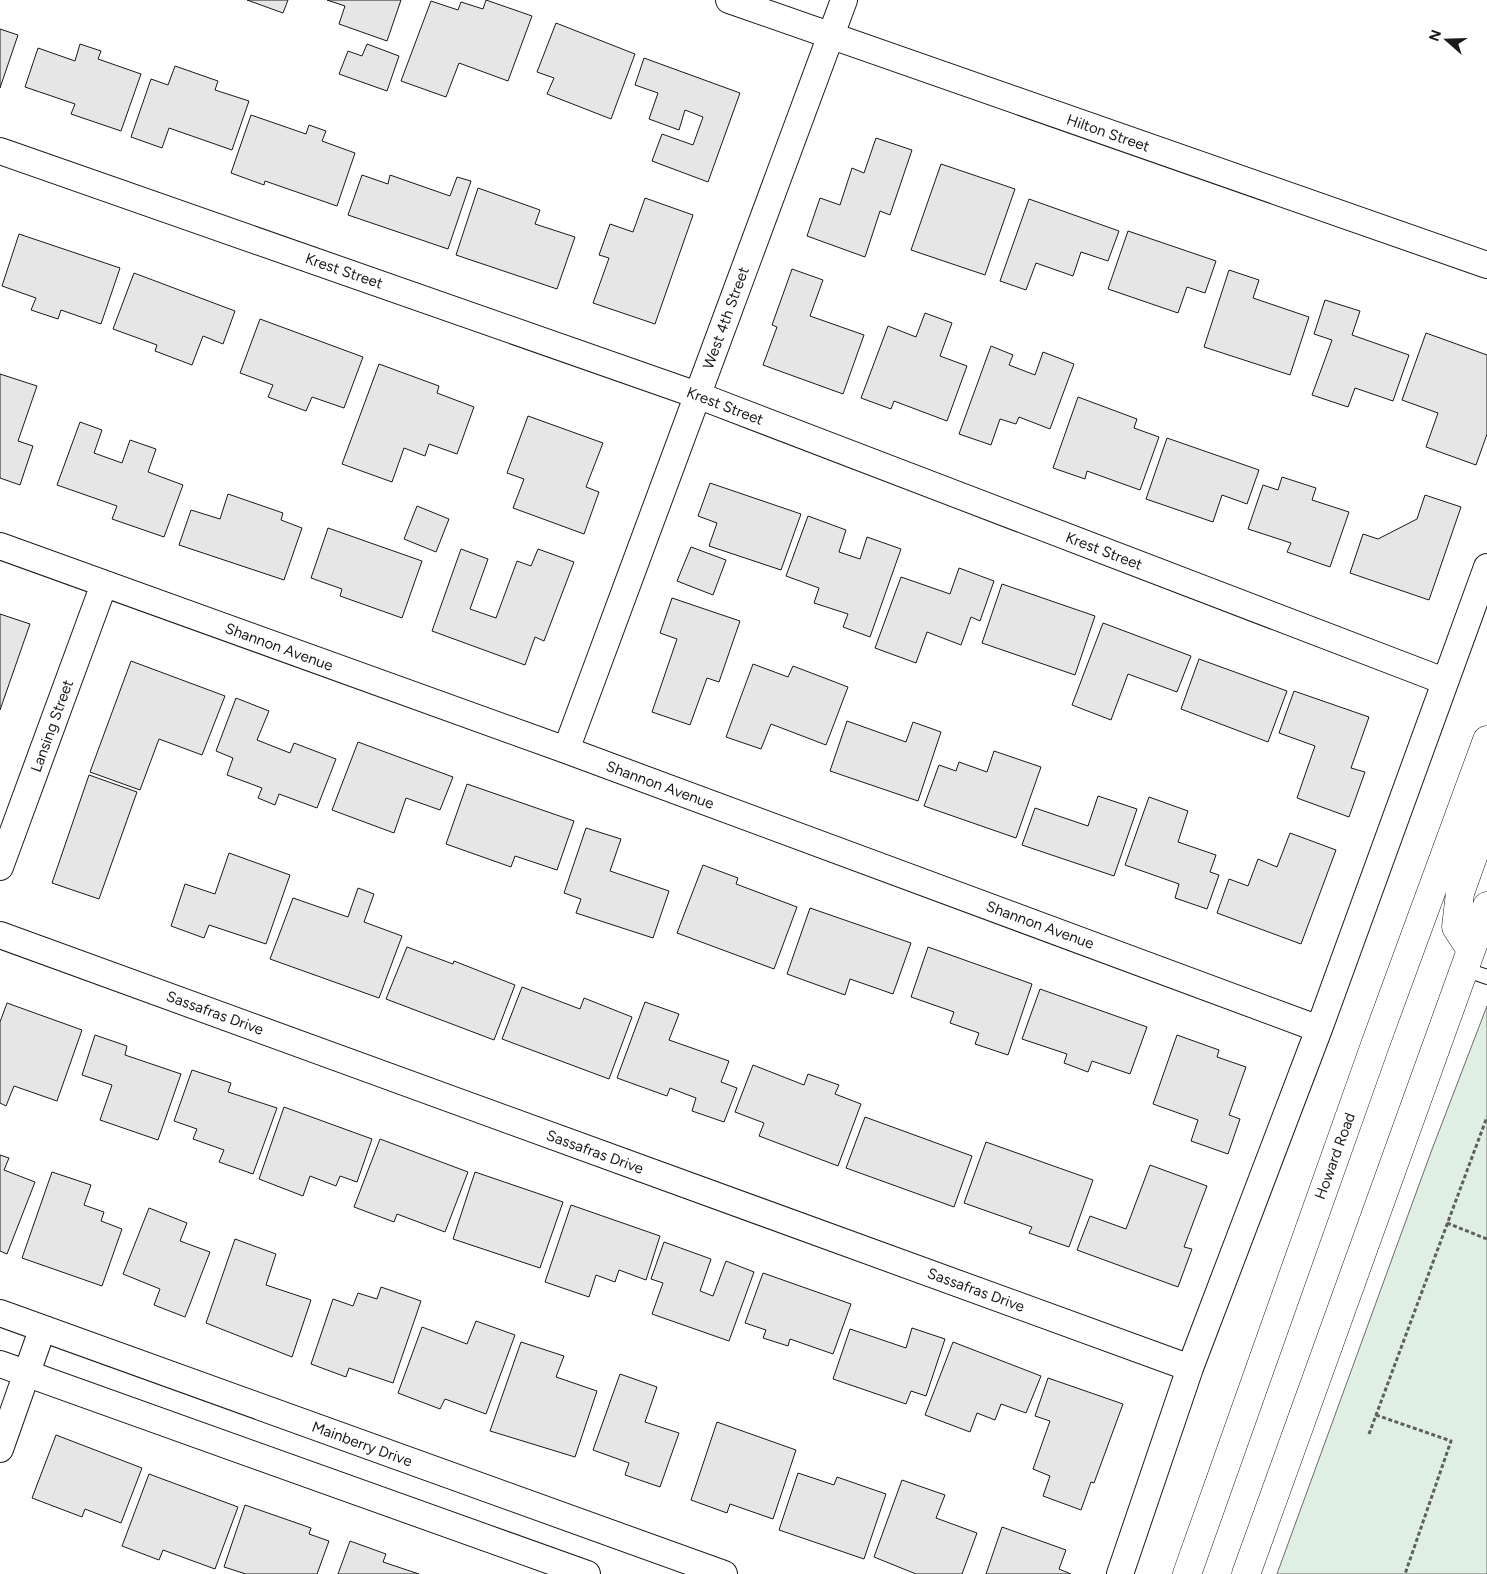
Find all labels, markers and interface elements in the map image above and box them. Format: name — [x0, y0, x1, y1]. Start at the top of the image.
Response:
north arrow — [1422, 15, 1472, 65]
text: N — [1425, 28, 1445, 44]
street label: Hilton Street — [1064, 110, 1152, 156]
street label: Krest Street — [303, 249, 385, 293]
street label: West 4th Street — [699, 264, 753, 372]
street label: Krest Street — [684, 383, 766, 429]
street label: Krest Street — [1063, 528, 1145, 574]
street label: Shannon Avenue — [223, 619, 335, 675]
street label: Lansing Street — [27, 677, 77, 775]
street label: Shannon Avenue — [604, 757, 716, 813]
street label: Shannon Avenue — [984, 897, 1096, 953]
street label: Sassafras Drive — [164, 987, 266, 1039]
street label: Howard Road — [1311, 1110, 1359, 1202]
street label: Sassafras Drive — [544, 1126, 646, 1178]
street label: Sassafras Drive — [925, 1264, 1027, 1316]
street label: Mainberry Drive — [309, 1417, 415, 1471]

